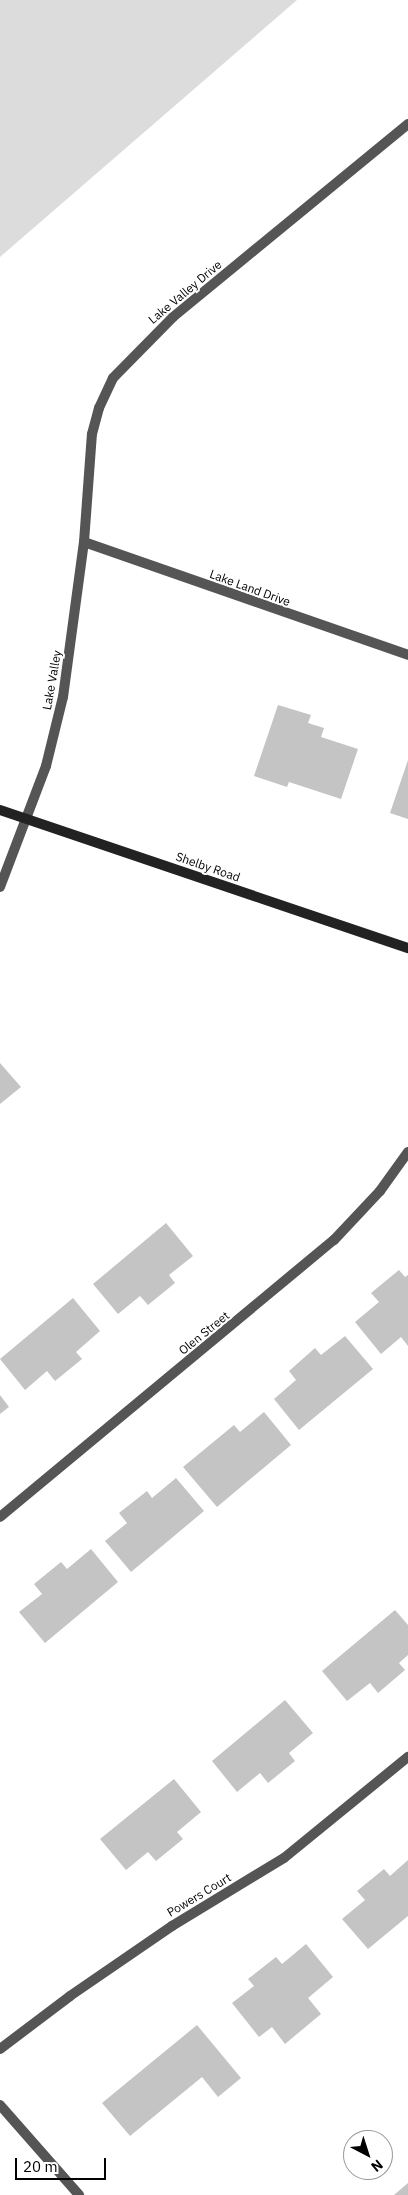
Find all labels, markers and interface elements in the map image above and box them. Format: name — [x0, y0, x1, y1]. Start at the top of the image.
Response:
street label: Lake Valley Drive — [146, 257, 224, 327]
street label: Lake Land Drive — [208, 567, 292, 609]
street label: Lake Valley — [40, 649, 64, 711]
street label: Shelby Road — [174, 849, 242, 885]
street label: Olen Street — [176, 1308, 232, 1358]
street label: Powers Court — [164, 1870, 234, 1920]
north arrow — [343, 2130, 393, 2180]
scale bar — [18, 2148, 109, 2180]
text: N — [367, 2156, 387, 2176]
text: 20 m — [23, 2157, 58, 2176]

